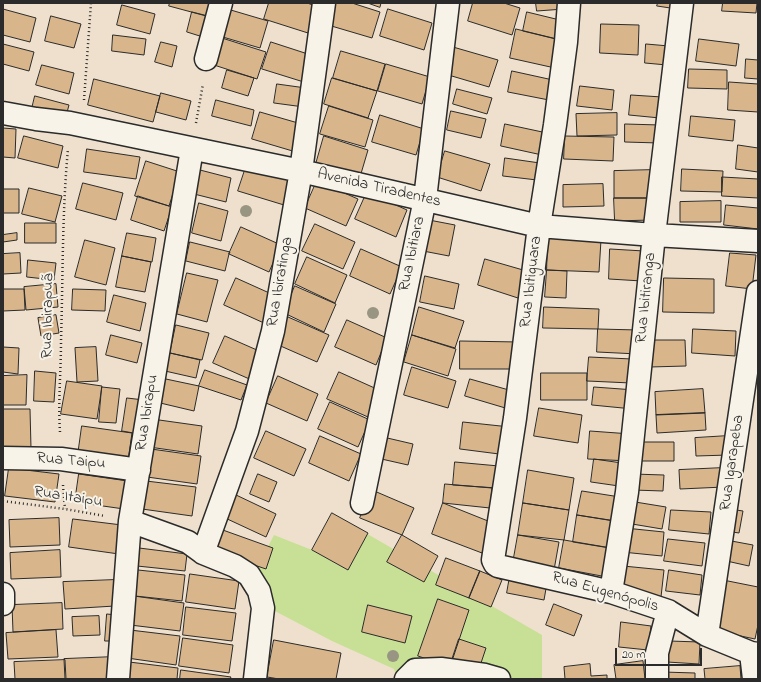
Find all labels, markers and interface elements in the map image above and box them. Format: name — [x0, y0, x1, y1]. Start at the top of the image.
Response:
street label: Avenida Tiradentes — [315, 165, 443, 213]
street label: Rua Ibitiara — [396, 215, 430, 293]
street label: Rua Ibiratinga — [264, 235, 298, 329]
street label: Rua Ibitiguara — [517, 235, 547, 329]
street label: Rua Ibitiranga — [633, 252, 661, 344]
street label: Rua Ibirapuã — [39, 273, 59, 359]
street label: Rua Ibirapu — [132, 373, 164, 453]
street label: Rua Igarapeba — [717, 414, 749, 512]
street label: Rua Taipu — [36, 449, 106, 475]
street label: Rua Itaipu — [32, 483, 104, 513]
street label: Rua Eugenópolis — [549, 569, 661, 617]
scale bar — [617, 640, 704, 666]
text: 20 m — [622, 646, 645, 664]

